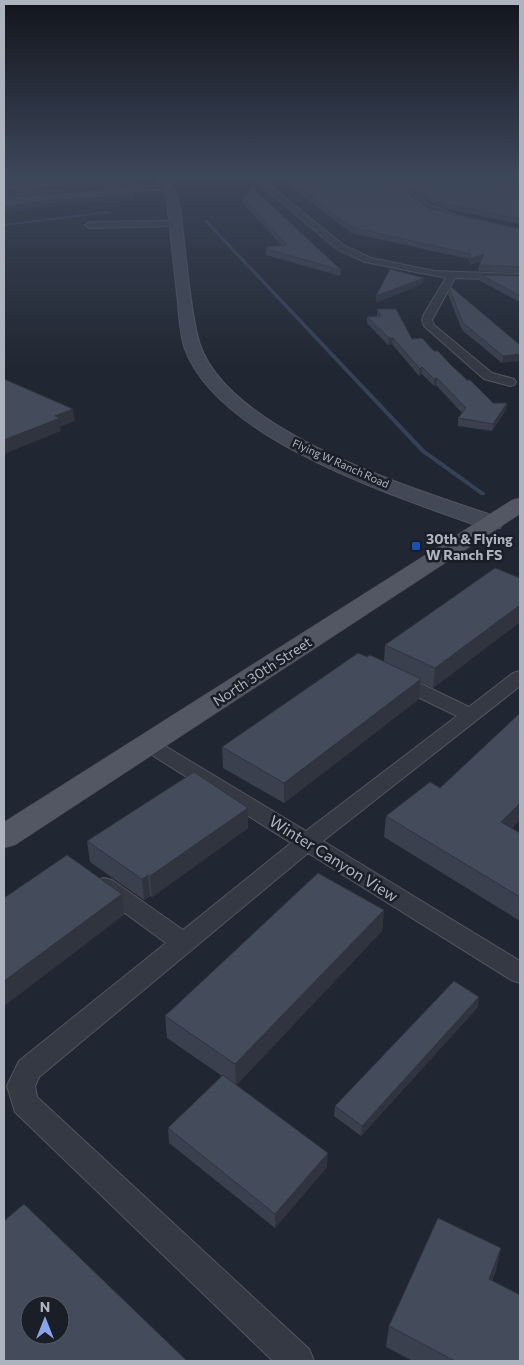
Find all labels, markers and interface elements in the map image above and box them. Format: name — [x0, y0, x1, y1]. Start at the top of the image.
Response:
street label: Flying W Ranch Road — [291, 436, 391, 490]
place label: 30th & Flying W Ranch FS — [426, 530, 513, 563]
marker: 30th & Flying W Ranch FS — [410, 540, 422, 552]
street label: North 30th Street — [210, 633, 315, 709]
street label: Winter Canyon View — [266, 811, 402, 905]
north arrow — [20, 1295, 70, 1345]
text: N — [40, 1298, 50, 1315]

